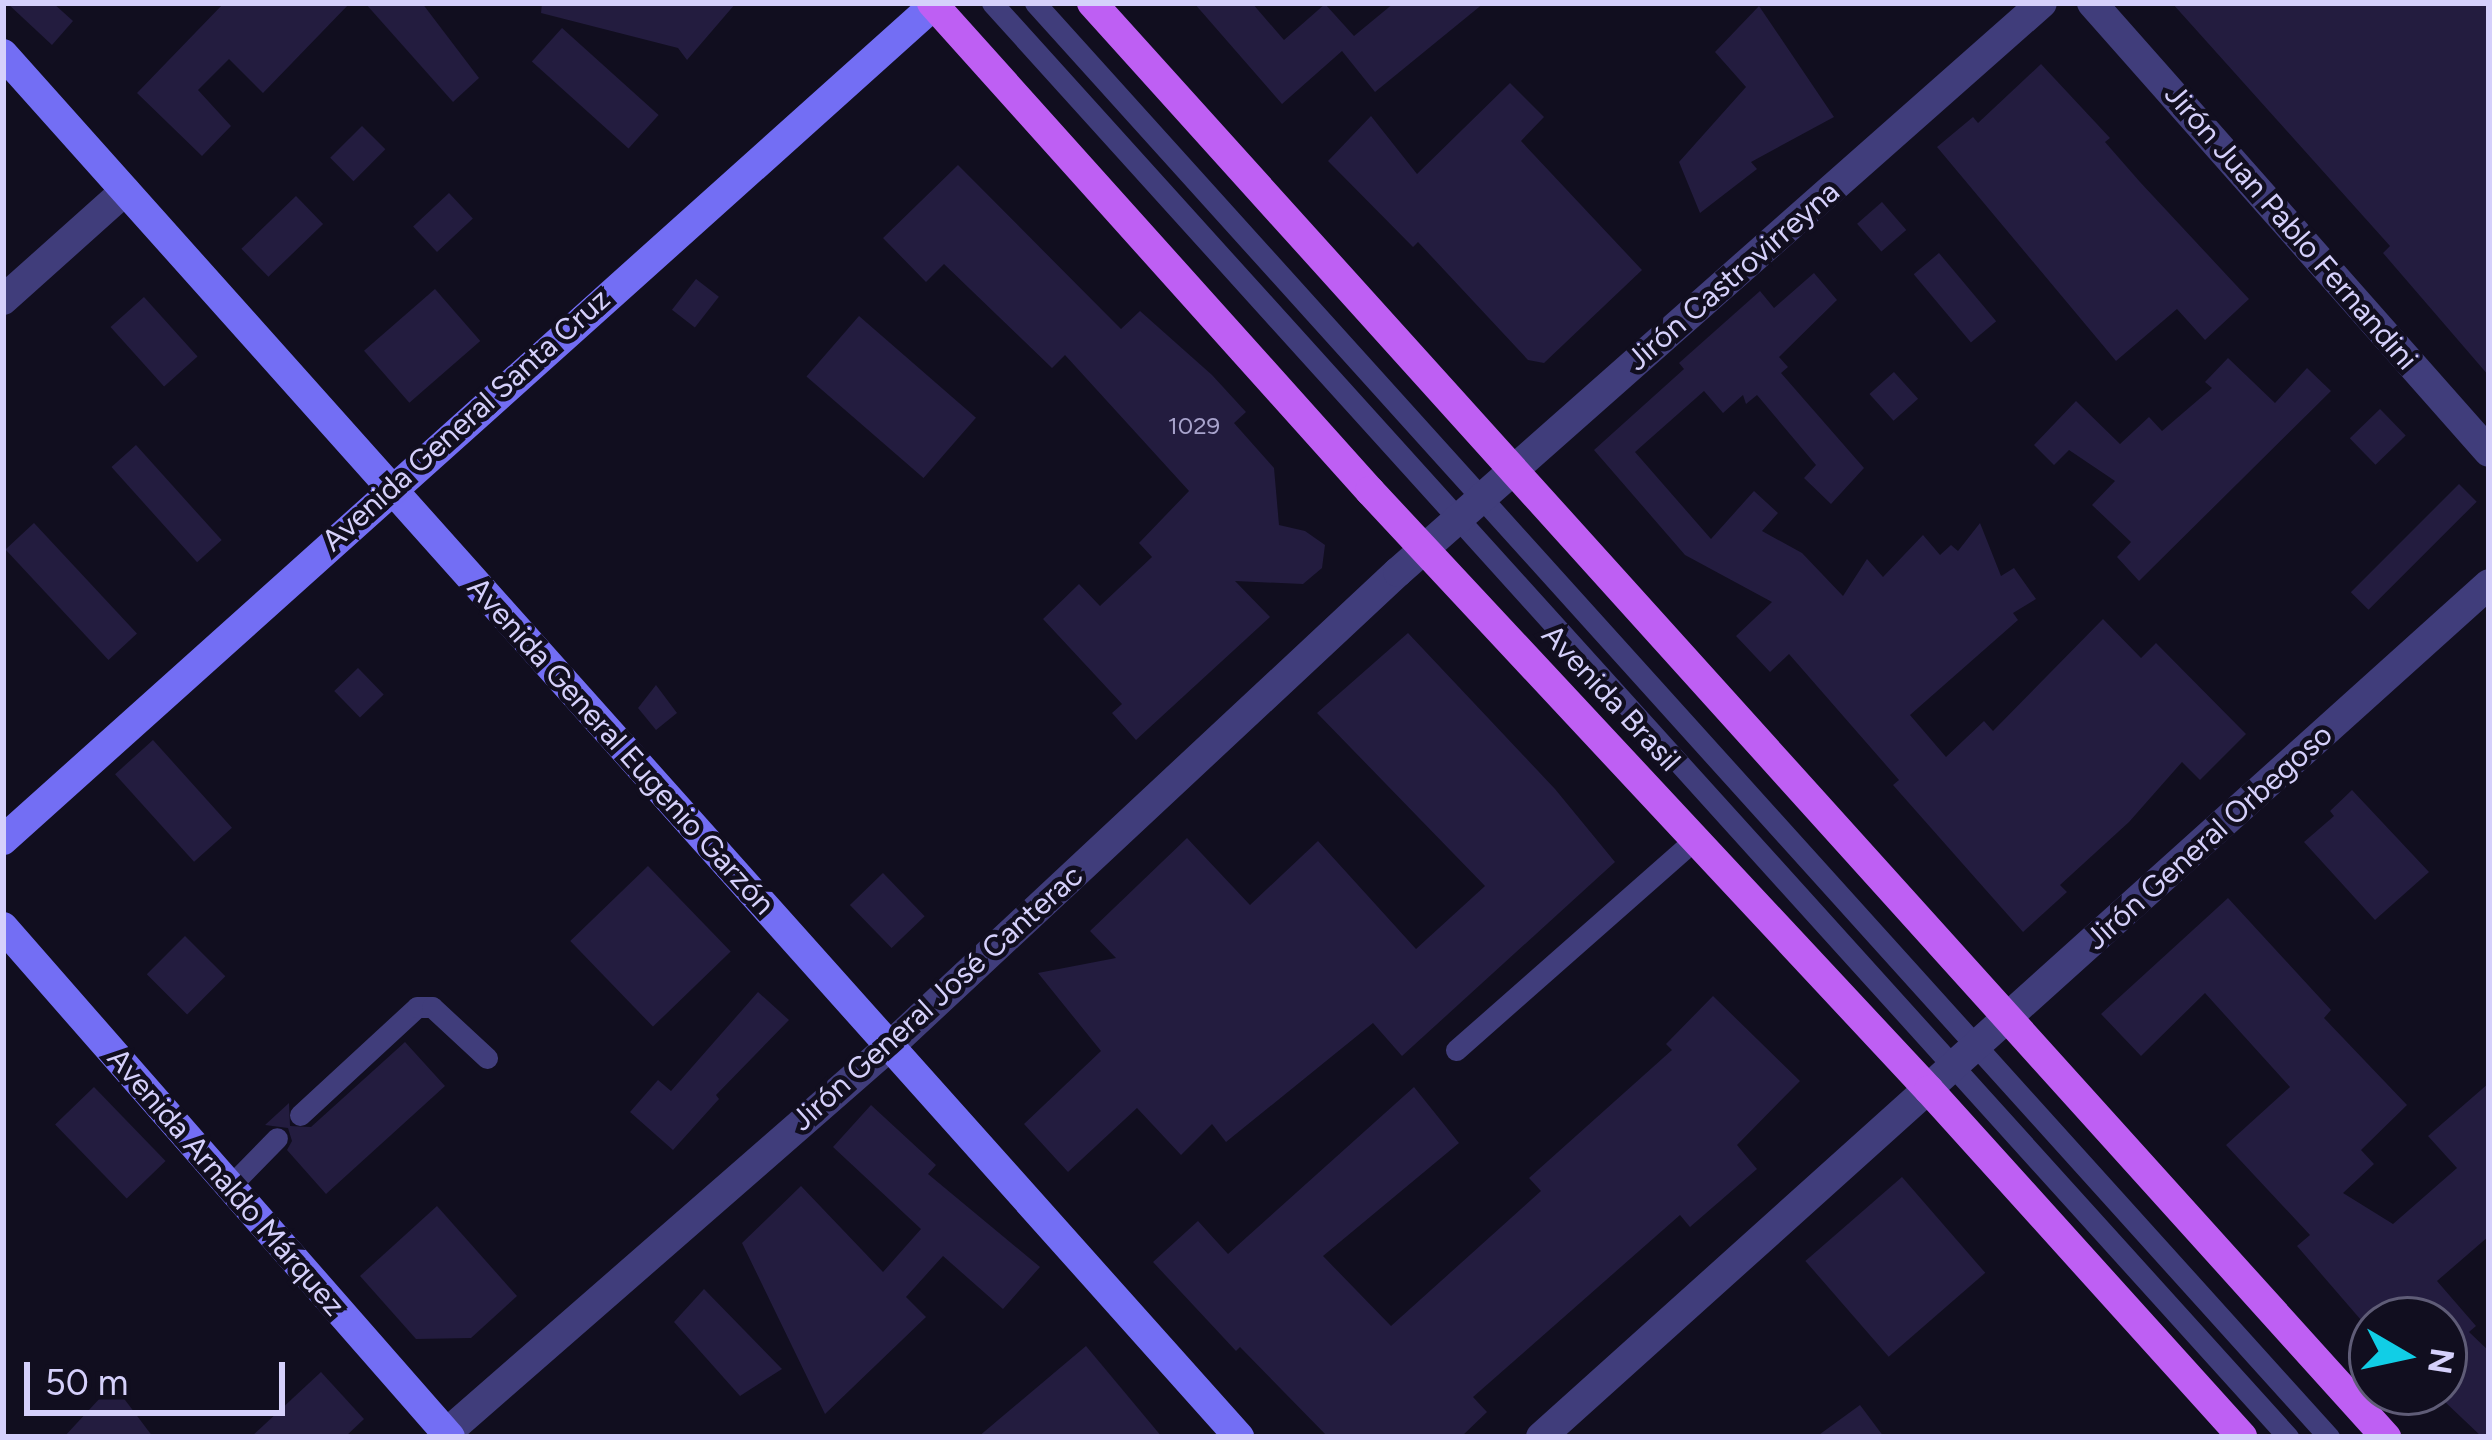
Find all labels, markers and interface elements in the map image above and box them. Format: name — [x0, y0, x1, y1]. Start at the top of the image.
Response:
street label: Jirón Juan Pablo Fernandini — [2157, 77, 2425, 377]
street label: Jirón Castrovirreyna — [1619, 174, 1847, 378]
street label: Avenida General Santa Cruz — [315, 281, 617, 559]
house number: 1029 — [1168, 412, 1220, 440]
street label: Avenida General Eugenio Garzón — [460, 570, 782, 922]
street label: Avenida Brasil — [1534, 617, 1688, 779]
street label: Jirón General Orbegoso — [2078, 717, 2340, 957]
street label: Jirón General José Canterac — [784, 858, 1090, 1138]
street label: Avenida Arnaldo Márquez — [100, 1041, 352, 1323]
north arrow — [2348, 1296, 2468, 1416]
scale bar — [30, 1338, 291, 1412]
text: N — [2420, 1346, 2462, 1377]
text: 50 m — [45, 1361, 128, 1404]

